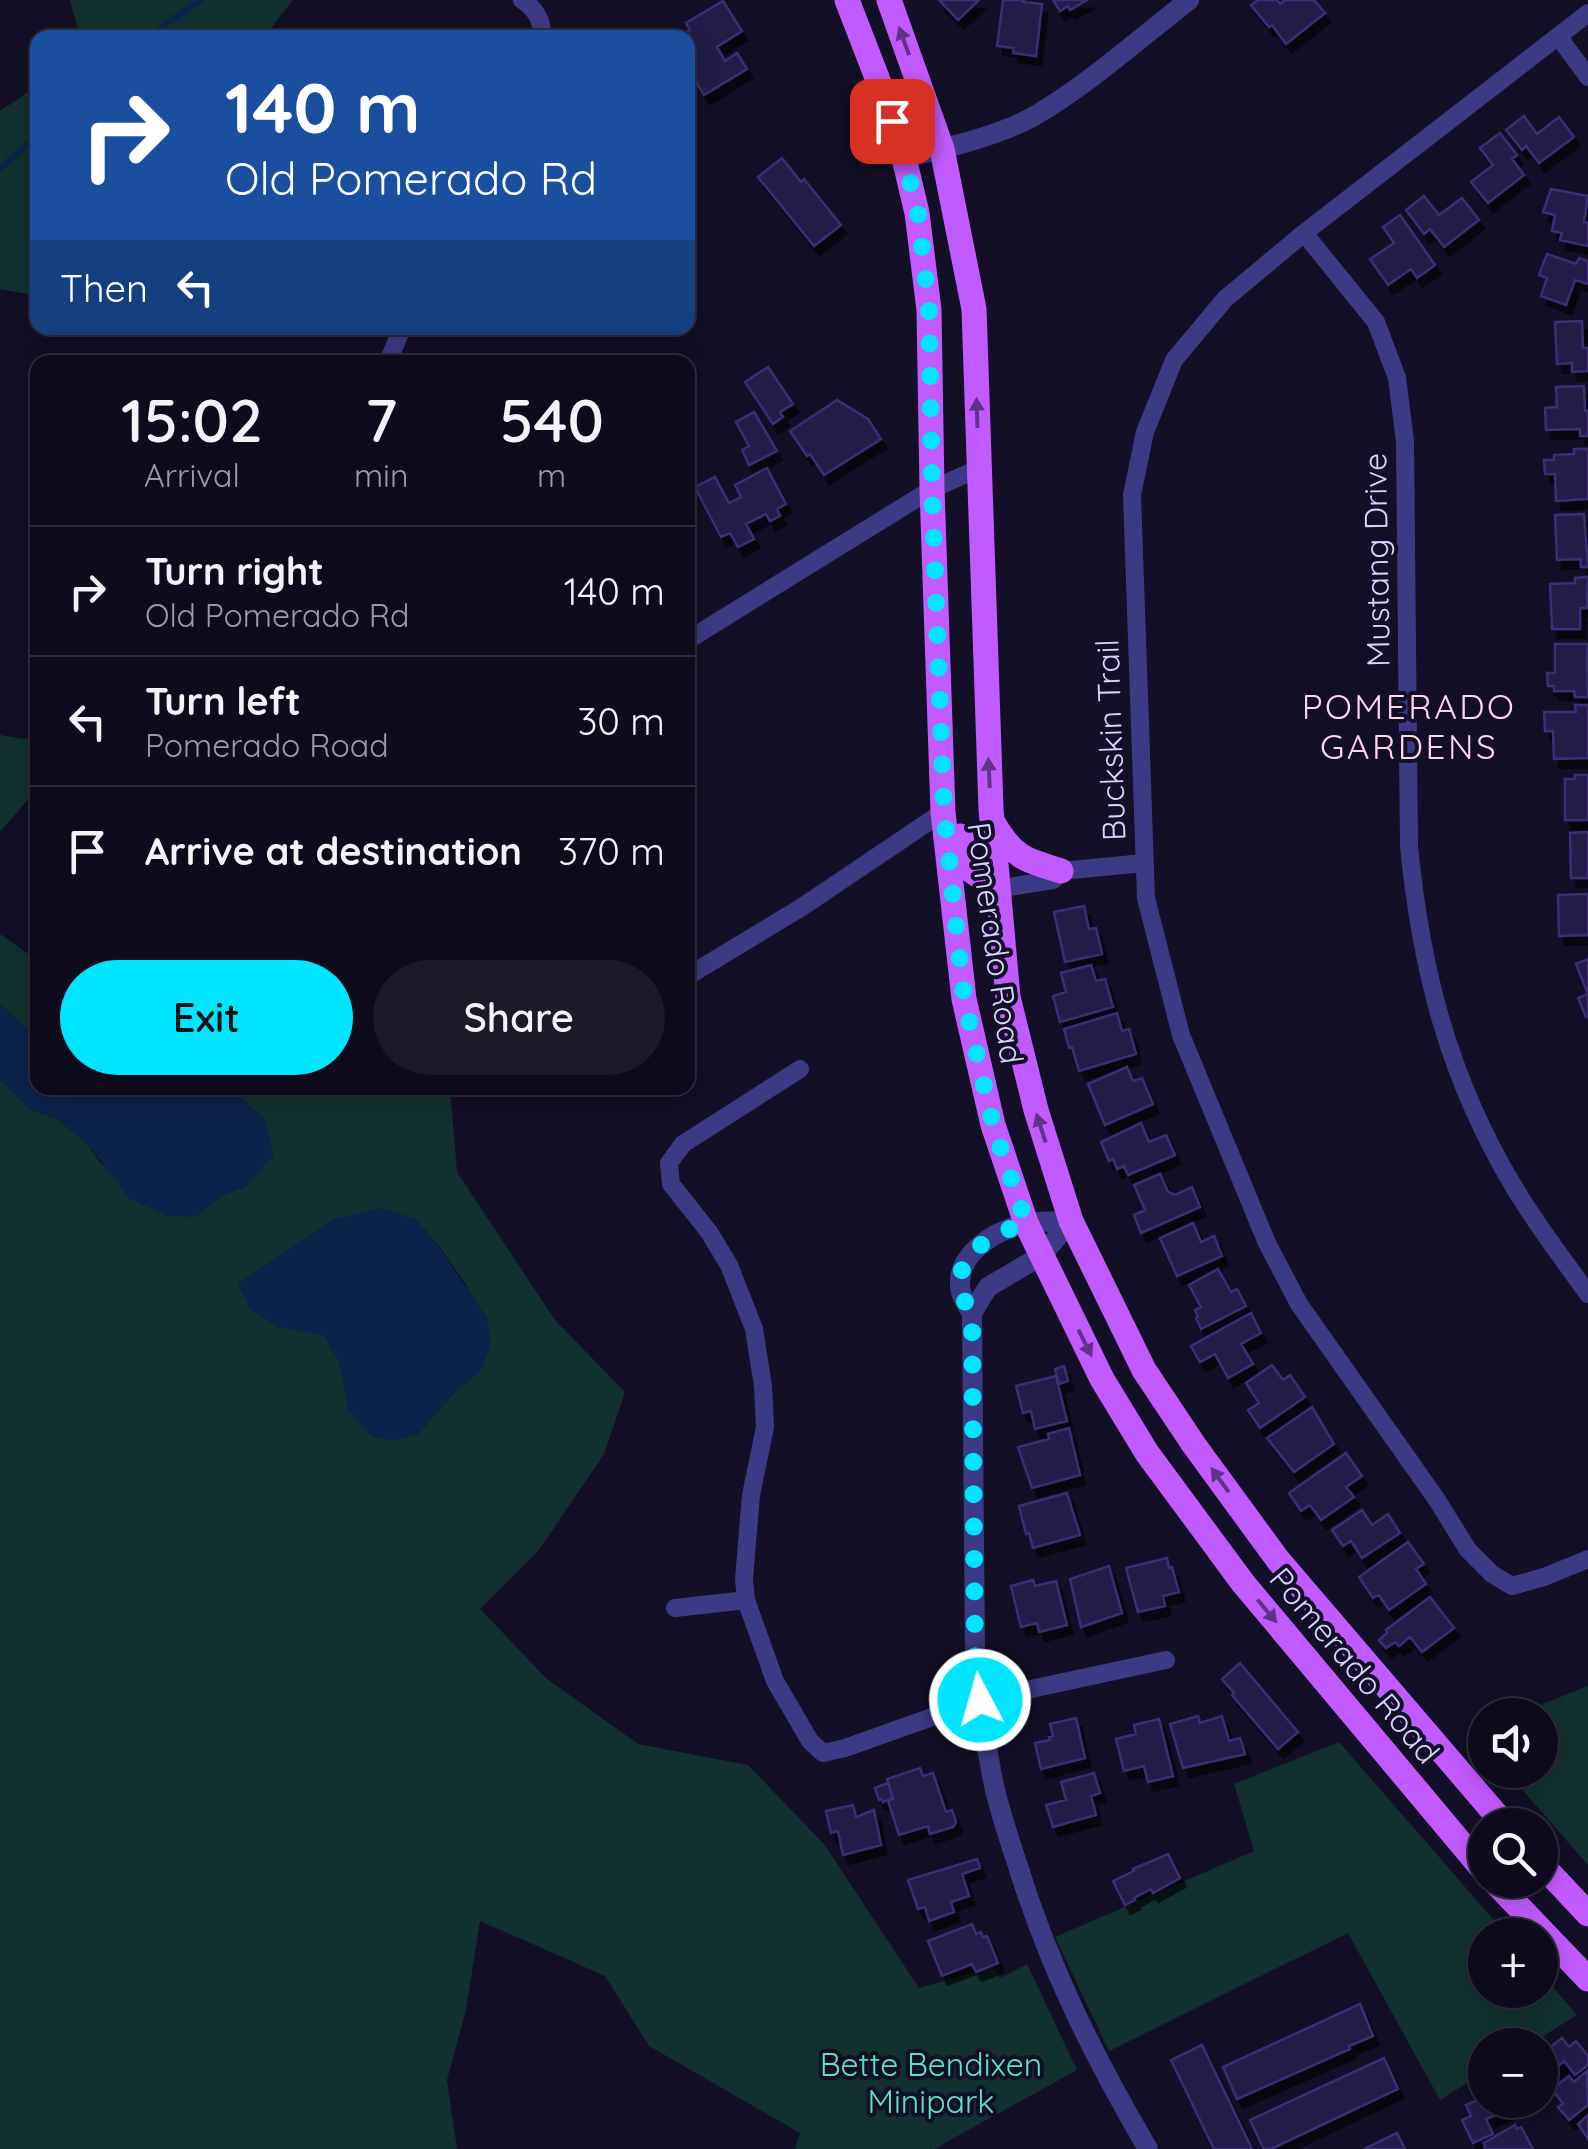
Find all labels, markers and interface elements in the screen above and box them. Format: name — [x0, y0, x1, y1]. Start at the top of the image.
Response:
one-way arrow — [896, 26, 911, 56]
text: 140 m — [225, 63, 421, 151]
icon: right — [60, 70, 190, 200]
pin — [850, 79, 935, 164]
icon: arrive — [865, 94, 920, 149]
text: Old Pomerado Rd — [225, 150, 597, 206]
icon: left — [168, 260, 223, 315]
text: Then — [60, 264, 148, 312]
text: 15:02 — [121, 382, 263, 457]
text: 7 — [365, 382, 397, 457]
text: 540 — [499, 382, 604, 457]
one-way arrow — [968, 396, 984, 428]
street label: Mustang Drive — [1354, 453, 1398, 667]
text: Arrival — [144, 455, 240, 495]
text: min — [354, 455, 408, 495]
text: m — [537, 455, 566, 495]
text: Turn right — [145, 547, 324, 595]
icon: right — [60, 564, 115, 619]
text: 140 m — [564, 567, 665, 615]
text: Old Pomerado Rd — [145, 595, 409, 635]
street label: Buckskin Trail — [1086, 638, 1134, 842]
text: Turn left — [145, 677, 301, 725]
district label: POMERADO GARDENS — [1302, 684, 1516, 768]
icon: left — [60, 694, 115, 749]
text: 30 m — [577, 697, 665, 745]
text: Pomerado Road — [145, 725, 389, 765]
one-way arrow — [981, 756, 997, 788]
street label: Pomerado Road — [959, 820, 1033, 1066]
icon: arrive — [60, 824, 115, 879]
text: Arrive at destination — [145, 827, 522, 875]
text: 370 m — [558, 827, 665, 875]
button: Exit — [60, 960, 353, 1075]
button: Share — [373, 960, 665, 1075]
one-way arrow — [1033, 1112, 1048, 1142]
one-way arrow — [1076, 1329, 1093, 1358]
one-way arrow — [1211, 1467, 1230, 1493]
street label: Pomerado Road — [1261, 1559, 1449, 1771]
one-way arrow — [1256, 1599, 1277, 1624]
position arrow — [928, 1648, 1032, 1752]
map controls — [1468, 1698, 1558, 2118]
button: sound — [1468, 1698, 1558, 1788]
button: search — [1468, 1808, 1558, 1898]
button: + — [1468, 1918, 1558, 2008]
button: − — [1468, 2028, 1558, 2118]
park label: Bette Bendixen Minipark — [820, 2044, 1042, 2121]

